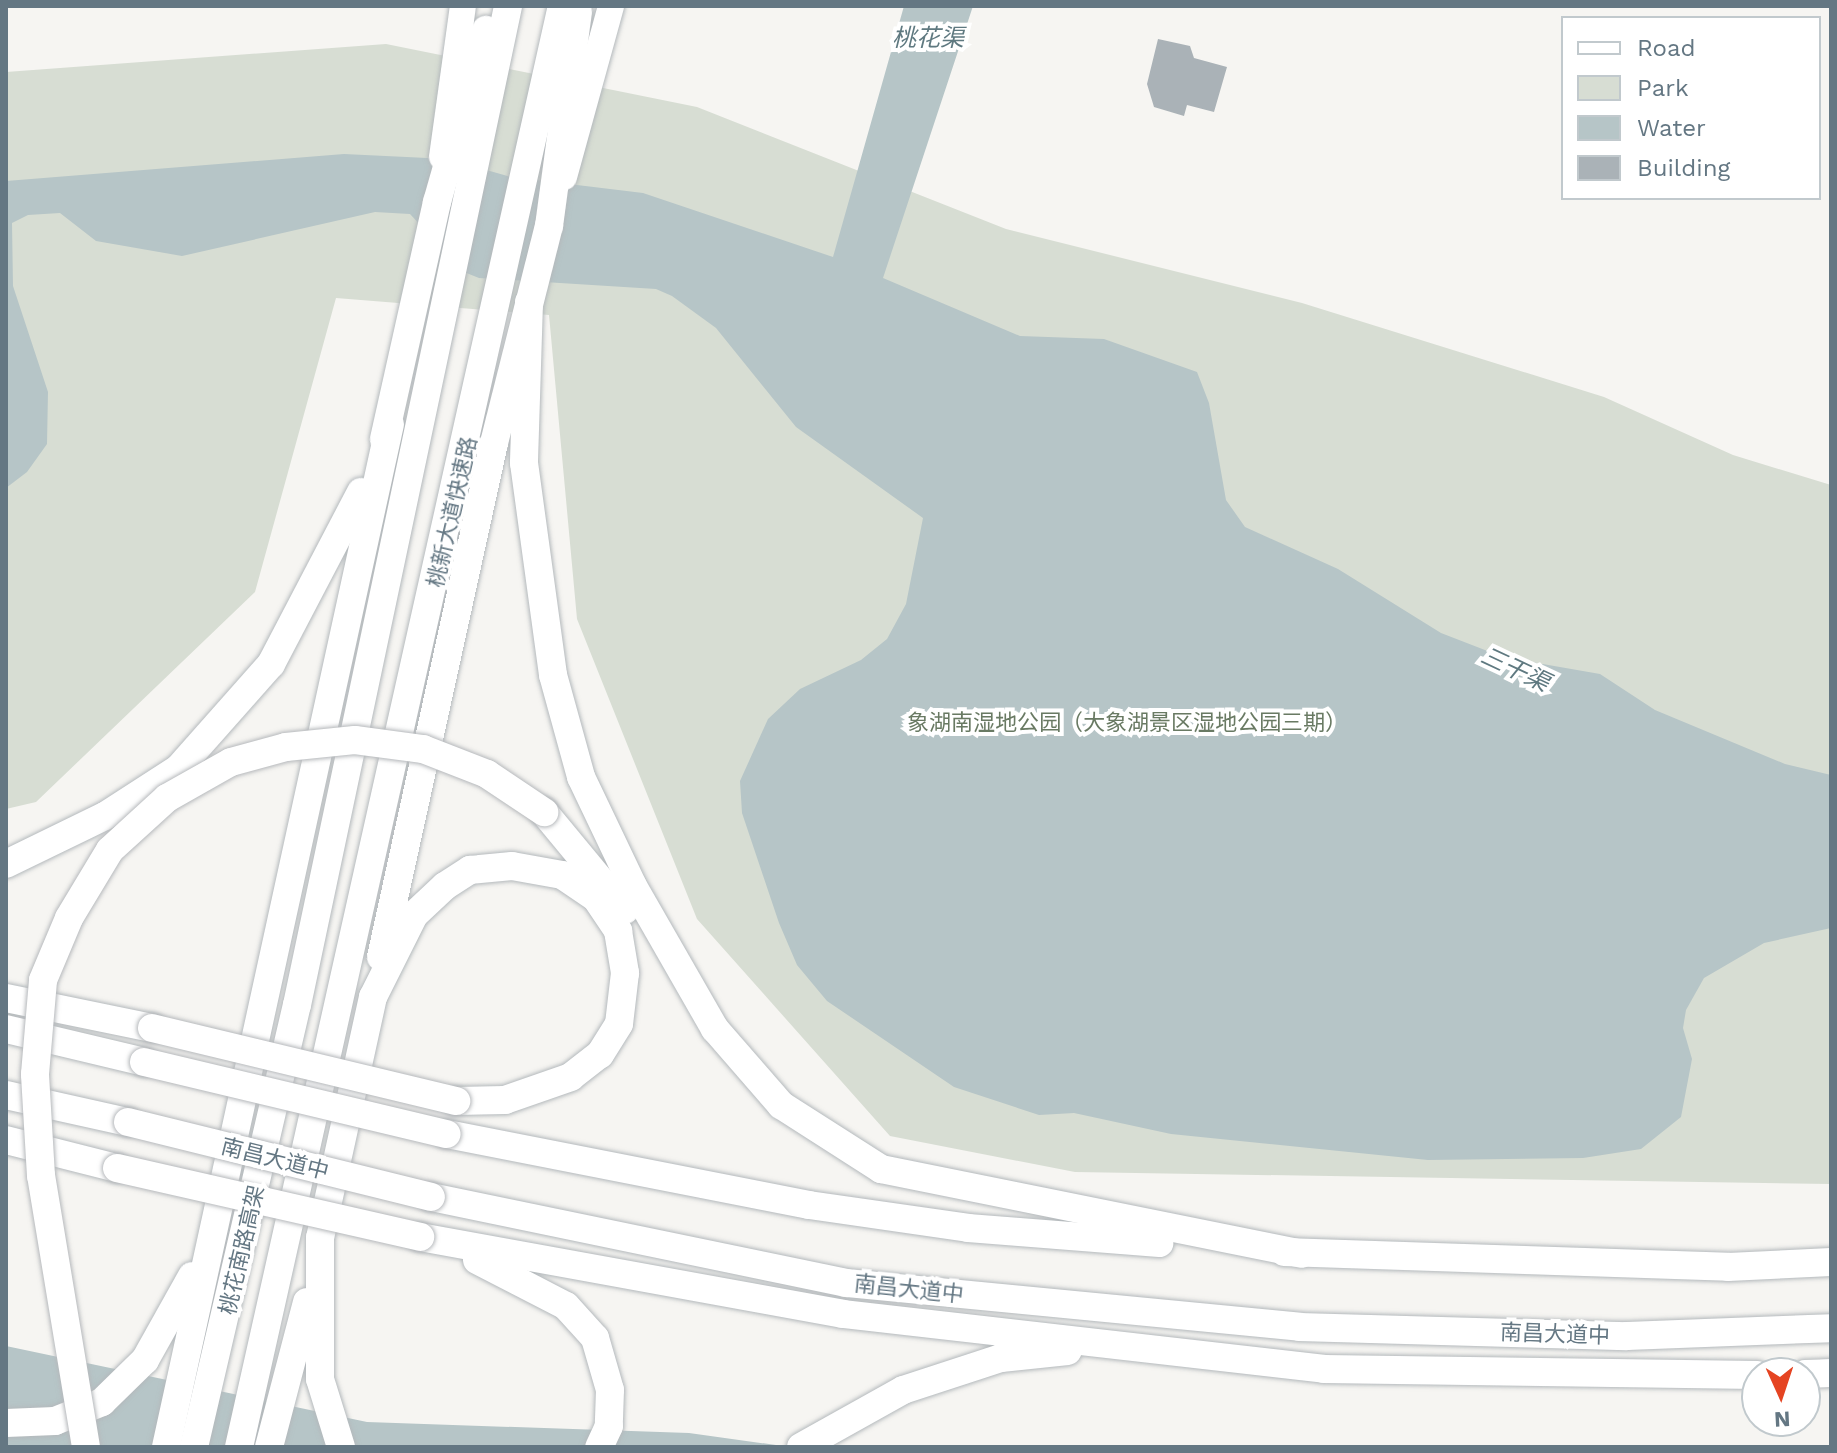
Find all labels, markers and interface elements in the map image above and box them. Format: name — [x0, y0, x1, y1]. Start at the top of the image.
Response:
legend — [1561, 16, 1821, 200]
water label: 桃花渠 — [892, 25, 964, 53]
text: Road — [1637, 34, 1696, 62]
text: Park — [1637, 74, 1689, 102]
text: Water — [1637, 114, 1706, 142]
text: Building — [1637, 154, 1730, 182]
street label: 桃新大道快速路 — [422, 434, 482, 590]
water label: 三干渠 — [1476, 642, 1554, 698]
park label: 象湖南湿地公园（大象湖景区湿地公园三期） — [907, 710, 1347, 736]
street label: 南昌大道中 — [218, 1133, 332, 1185]
street label: 桃花南路高架 — [214, 1183, 270, 1317]
street label: 南昌大道中 — [853, 1270, 965, 1308]
street label: 南昌大道中 — [1500, 1319, 1610, 1349]
north arrow — [1741, 1357, 1821, 1437]
text: N — [1773, 1407, 1791, 1432]

